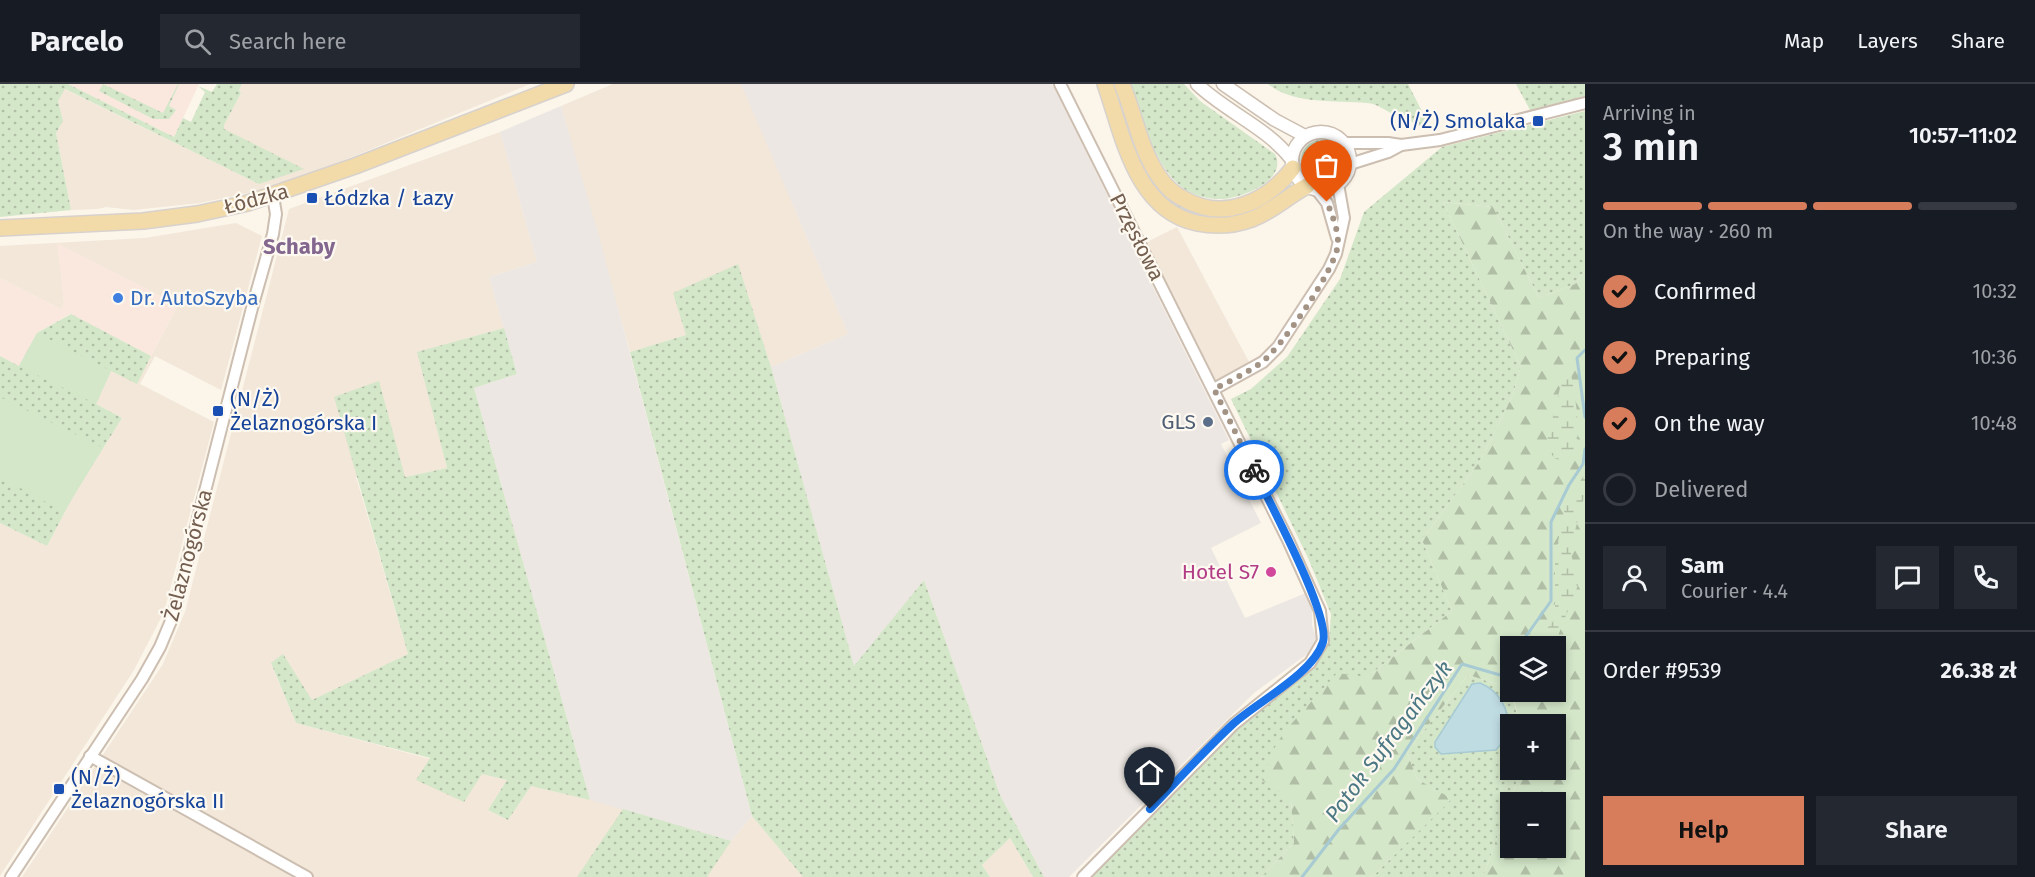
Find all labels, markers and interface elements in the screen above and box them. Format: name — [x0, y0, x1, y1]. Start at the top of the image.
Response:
search box — [160, 14, 580, 68]
text: Parcelo — [30, 25, 124, 58]
icon: search — [181, 25, 214, 58]
text: Search here — [229, 28, 346, 55]
text: Map — [1784, 28, 1824, 54]
text: Layers — [1857, 28, 1918, 54]
text: Share — [1951, 28, 2005, 54]
text: Arriving in — [1603, 101, 1696, 125]
place label: (N/Ż) Smolaka — [1390, 108, 1526, 134]
marker: (N/Ż) Smolaka — [1531, 114, 1545, 128]
text: 10:57–11:02 — [1909, 122, 2017, 149]
text: 3 min — [1603, 124, 1699, 170]
pin — [1301, 140, 1352, 202]
icon: bag — [1310, 149, 1343, 182]
street label: Łódzka — [221, 178, 291, 220]
place label: Łódzka / Łazy — [324, 185, 454, 211]
street label: Przęsłowa — [1104, 189, 1170, 285]
marker: Łódzka / Łazy — [305, 191, 319, 205]
text: On the way · 260 m — [1603, 219, 1773, 243]
district label: Schaby — [263, 233, 336, 260]
icon: check — [1603, 275, 1636, 308]
text: Confirmed — [1654, 278, 1757, 305]
text: 10:32 — [1973, 279, 2017, 303]
place label: Dr. AutoSzyba — [130, 285, 259, 311]
marker: Dr. AutoSzyba — [111, 291, 125, 305]
icon: check — [1603, 341, 1636, 374]
text: Preparing — [1654, 344, 1750, 371]
text: 10:36 — [1972, 345, 2017, 369]
place label: (N/Ż) Żelaznogórska I — [230, 386, 377, 436]
marker: (N/Ż) Żelaznogórska I — [211, 404, 225, 418]
icon: check — [1603, 407, 1636, 440]
place label: GLS — [1161, 409, 1196, 435]
text: On the way — [1654, 410, 1765, 437]
text: 10:48 — [1971, 411, 2017, 435]
marker: GLS — [1201, 415, 1215, 429]
courier — [1224, 440, 1284, 500]
icon: bike — [1238, 454, 1271, 487]
text: Delivered — [1654, 476, 1749, 503]
street label: Żelaznogórska — [158, 486, 218, 624]
button: person — [1603, 546, 1666, 609]
button: chat — [1876, 546, 1939, 609]
button: phone — [1954, 546, 2017, 609]
text: Sam — [1681, 552, 1724, 579]
place label: Hotel S7 — [1182, 559, 1259, 585]
marker: Hotel S7 — [1264, 565, 1278, 579]
text: Courier · 4.4 — [1681, 579, 1788, 603]
map controls — [1500, 636, 1566, 858]
button: layers — [1500, 636, 1566, 702]
water label: Potok Sufragańczyk — [1319, 655, 1458, 827]
text: Order #9539 — [1603, 657, 1722, 684]
text: 26.38 zł — [1940, 657, 2017, 684]
button: + — [1500, 714, 1566, 780]
pin — [1124, 747, 1175, 809]
icon: home — [1133, 756, 1166, 789]
place label: (N/Ż) Żelaznogórska II — [71, 764, 224, 814]
marker: (N/Ż) Żelaznogórska II — [52, 782, 66, 796]
button: − — [1500, 792, 1566, 858]
button: Help — [1603, 796, 1804, 865]
button: Share — [1816, 796, 2017, 865]

